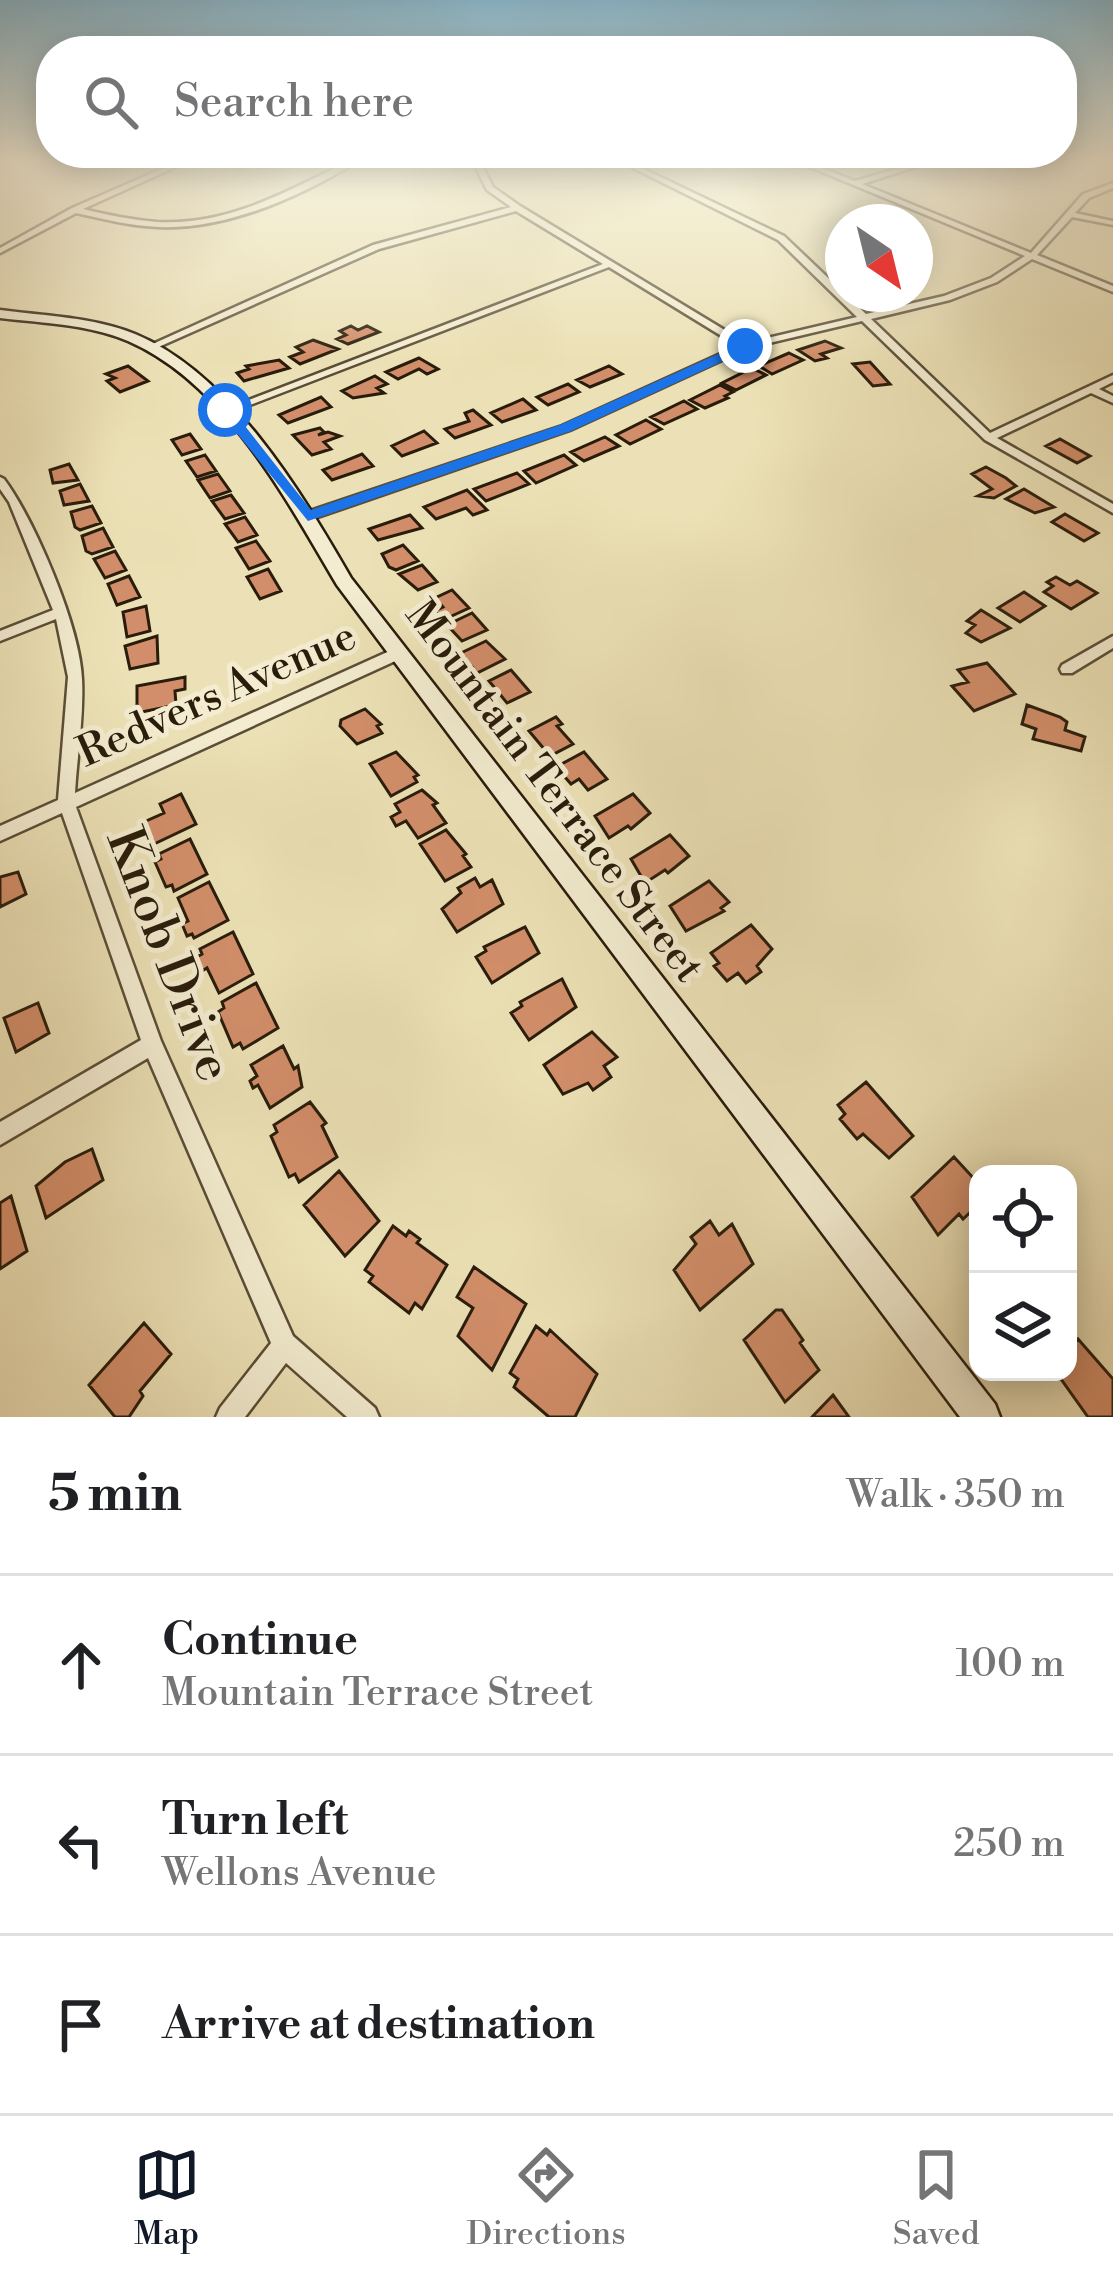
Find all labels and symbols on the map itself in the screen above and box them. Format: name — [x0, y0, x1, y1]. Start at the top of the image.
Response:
north arrow — [825, 204, 933, 312]
route end — [718, 319, 772, 373]
route start — [198, 383, 252, 437]
street label: Mountain Terrace Street — [393, 591, 715, 993]
street label: Redvers Avenue — [69, 610, 365, 780]
street label: Knob Drive — [91, 820, 245, 1090]

